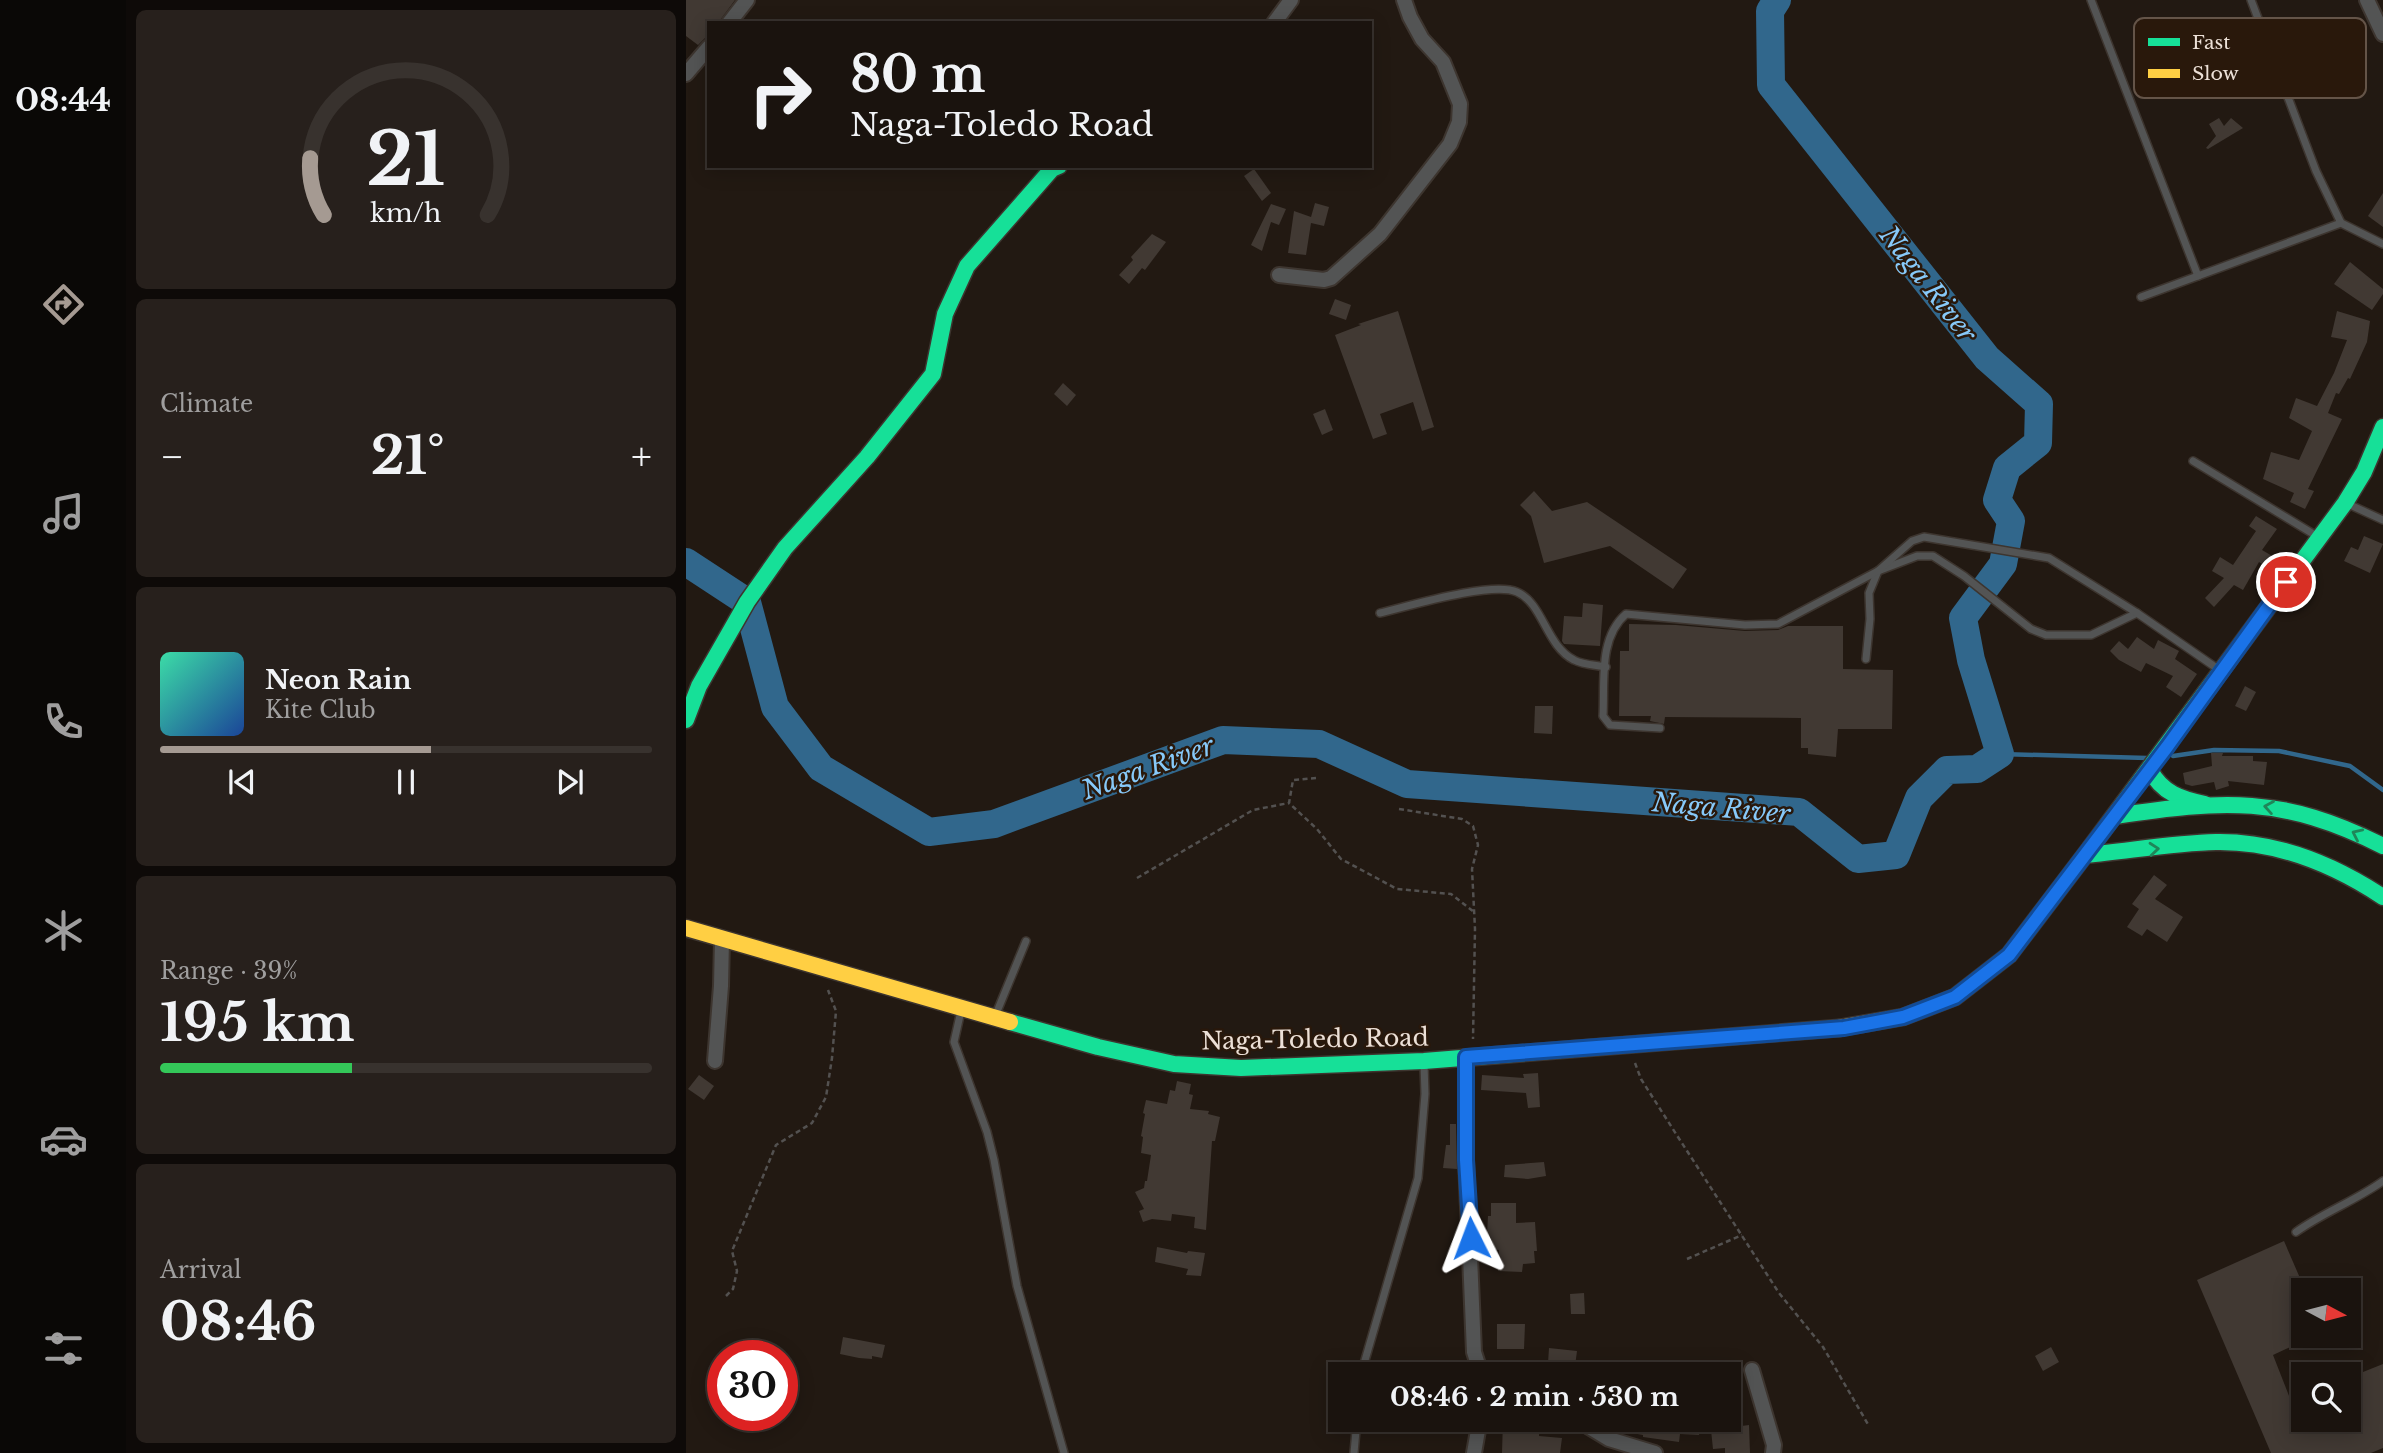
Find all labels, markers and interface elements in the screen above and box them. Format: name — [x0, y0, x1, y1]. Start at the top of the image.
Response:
legend — [2134, 18, 2366, 98]
text: Fast — [2192, 31, 2231, 54]
text: 80 m — [850, 44, 985, 105]
icon: right — [735, 49, 826, 140]
text: Slow — [2192, 62, 2239, 85]
text: 08:44 — [15, 80, 111, 120]
text: Naga-Toledo Road — [850, 105, 1153, 145]
text: 21 — [366, 115, 446, 206]
text: km/h — [371, 198, 441, 229]
water label: Naga River — [1872, 219, 1984, 349]
icon: directions — [39, 280, 88, 329]
text: Climate — [160, 390, 253, 418]
text: 21° — [371, 424, 445, 488]
text: − — [160, 433, 184, 480]
text: + — [631, 433, 652, 480]
icon: music — [39, 489, 88, 538]
pin — [2256, 552, 2316, 612]
icon: arrive — [2267, 563, 2305, 601]
text: Neon Rain — [265, 664, 411, 696]
text: Kite Club — [265, 696, 376, 724]
icon: phone — [39, 697, 88, 746]
water label: Naga River — [1077, 729, 1219, 807]
icon: previous — [223, 763, 261, 801]
icon: pause — [387, 763, 425, 801]
icon: next — [551, 763, 589, 801]
water label: Naga River — [1650, 786, 1792, 830]
one-way arrow — [2263, 800, 2275, 815]
one-way arrow — [2352, 828, 2364, 842]
one-way arrow — [2149, 842, 2160, 857]
icon: climate — [39, 906, 88, 955]
text: Range · 39% — [160, 957, 298, 985]
text: 195 km — [160, 991, 355, 1055]
street label: Naga-Toledo Road — [1201, 1023, 1429, 1055]
icon: car — [39, 1115, 88, 1164]
position arrow — [1434, 1201, 1508, 1275]
text: Arrival — [160, 1256, 241, 1284]
north arrow — [2291, 1278, 2361, 1348]
map controls — [2291, 1278, 2361, 1432]
text: 08:46 — [160, 1290, 317, 1354]
icon: filters — [39, 1324, 88, 1373]
speed limit sign: 30 — [707, 1340, 798, 1431]
button: search — [2291, 1362, 2361, 1432]
text: 08:46 · 2 min · 530 m — [1390, 1381, 1679, 1413]

